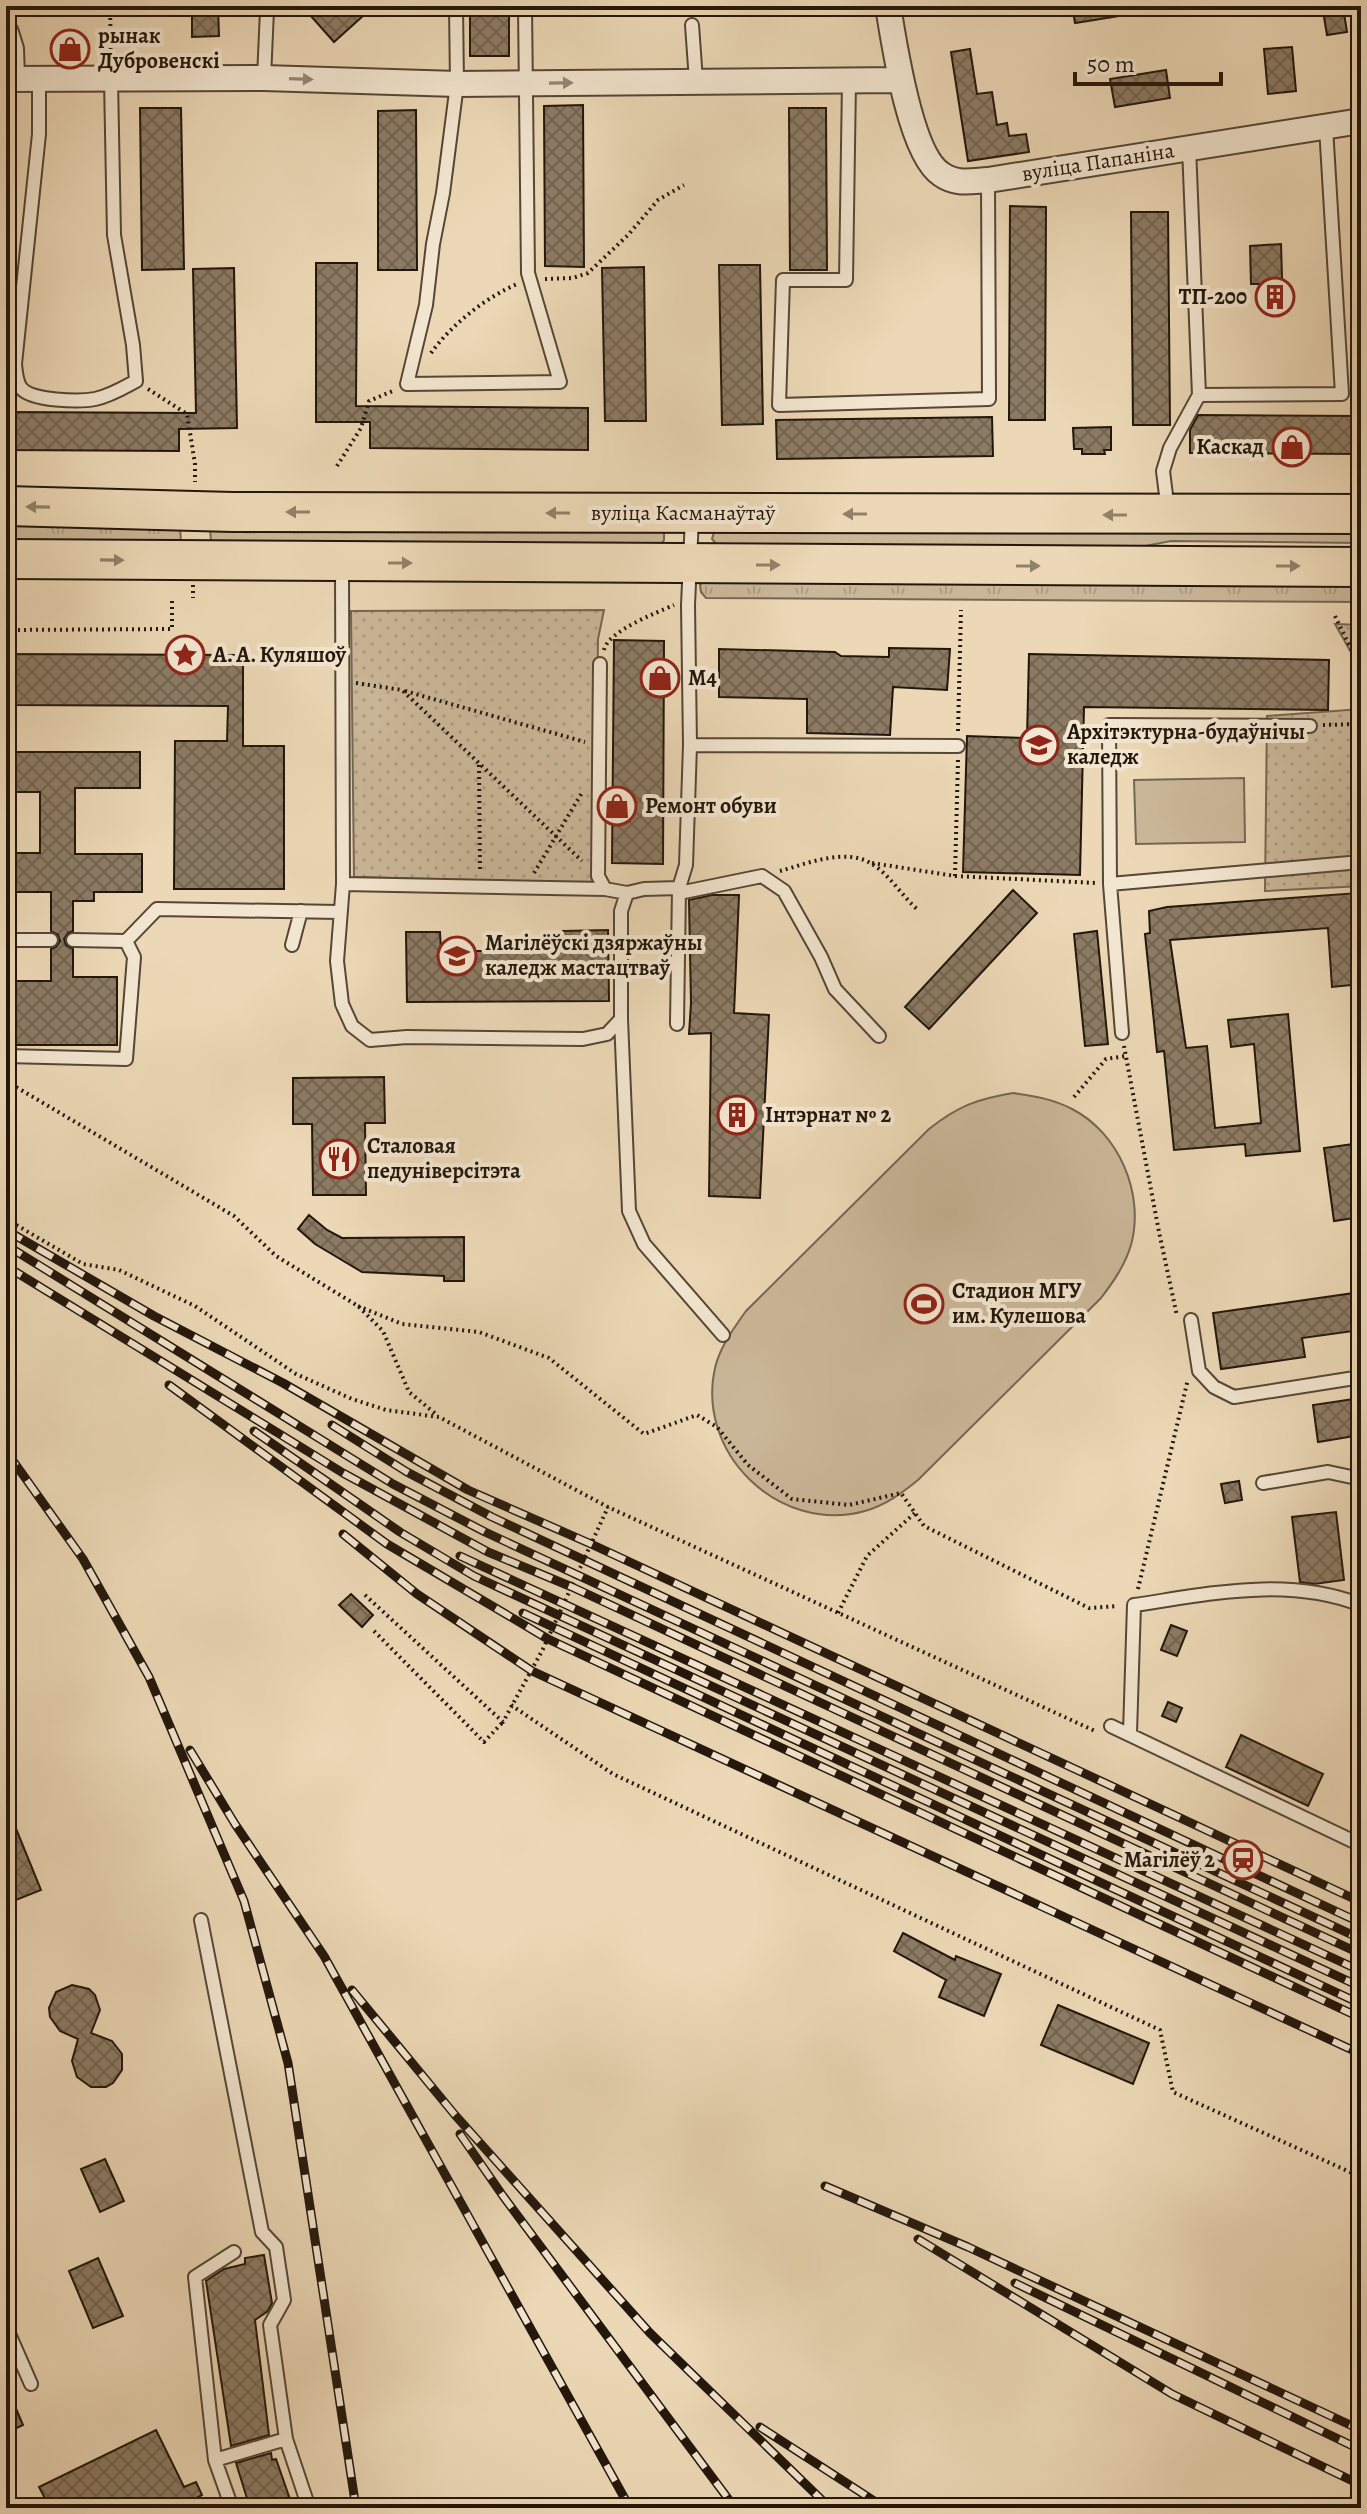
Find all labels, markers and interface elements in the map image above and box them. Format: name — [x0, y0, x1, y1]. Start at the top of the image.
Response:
place label: рынак Дубровенскі — [98, 21, 220, 76]
shop icon: рынак Дубровенскі — [49, 28, 91, 70]
scale bar — [1075, 36, 1221, 86]
text: 50 m — [1087, 48, 1135, 80]
one-way arrow — [289, 73, 314, 86]
one-way arrow — [549, 77, 574, 89]
street label: вуліца Папаніна — [1020, 135, 1177, 189]
building icon: ТП-200 — [1254, 276, 1296, 318]
place label: ТП-200 — [1179, 282, 1247, 312]
shop icon: Каскад — [1271, 426, 1313, 468]
place label: Каскад — [1196, 432, 1264, 462]
street label: вуліца Касманаўтаў — [591, 498, 776, 528]
one-way arrow — [25, 500, 50, 513]
one-way arrow — [285, 506, 310, 518]
one-way arrow — [545, 507, 570, 519]
one-way arrow — [842, 508, 867, 520]
one-way arrow — [1102, 509, 1127, 521]
one-way arrow — [100, 554, 125, 566]
one-way arrow — [388, 557, 413, 569]
one-way arrow — [756, 559, 781, 571]
one-way arrow — [1016, 559, 1041, 572]
one-way arrow — [1276, 560, 1301, 572]
place icon: А. А. Куляшоў — [164, 634, 206, 676]
place label: А. А. Куляшоў — [212, 640, 347, 670]
shop icon: M4 — [639, 657, 681, 699]
place label: M4 — [688, 663, 717, 693]
place label: Архітэктурна-будаўнічы каледж — [1066, 717, 1305, 772]
school or university icon: Архітэктурна-будаўнічы каледж — [1018, 724, 1060, 766]
shop icon: Ремонт обуви — [596, 785, 638, 827]
place label: Ремонт обуви — [645, 791, 777, 821]
place label: Магілёўскі дзяржаўны каледж мастацтваў — [485, 928, 702, 983]
school or university icon: Магілёўскі дзяржаўны каледж мастацтваў — [436, 935, 478, 977]
building icon: Інтэрнат № 2 — [716, 1094, 758, 1136]
place label: Інтэрнат № 2 — [765, 1100, 891, 1130]
place label: Сталовая педуніверсітэта — [367, 1131, 521, 1186]
restaurant icon: Сталовая педуніверсітэта — [318, 1138, 360, 1180]
place label: Стадион МГУ им. Кулешова — [952, 1276, 1087, 1331]
sports icon: Стадион МГУ им. Кулешова — [903, 1283, 945, 1325]
station icon: Магілёў 2 — [1222, 1839, 1264, 1881]
place label: Магілёў 2 — [1124, 1845, 1215, 1875]

